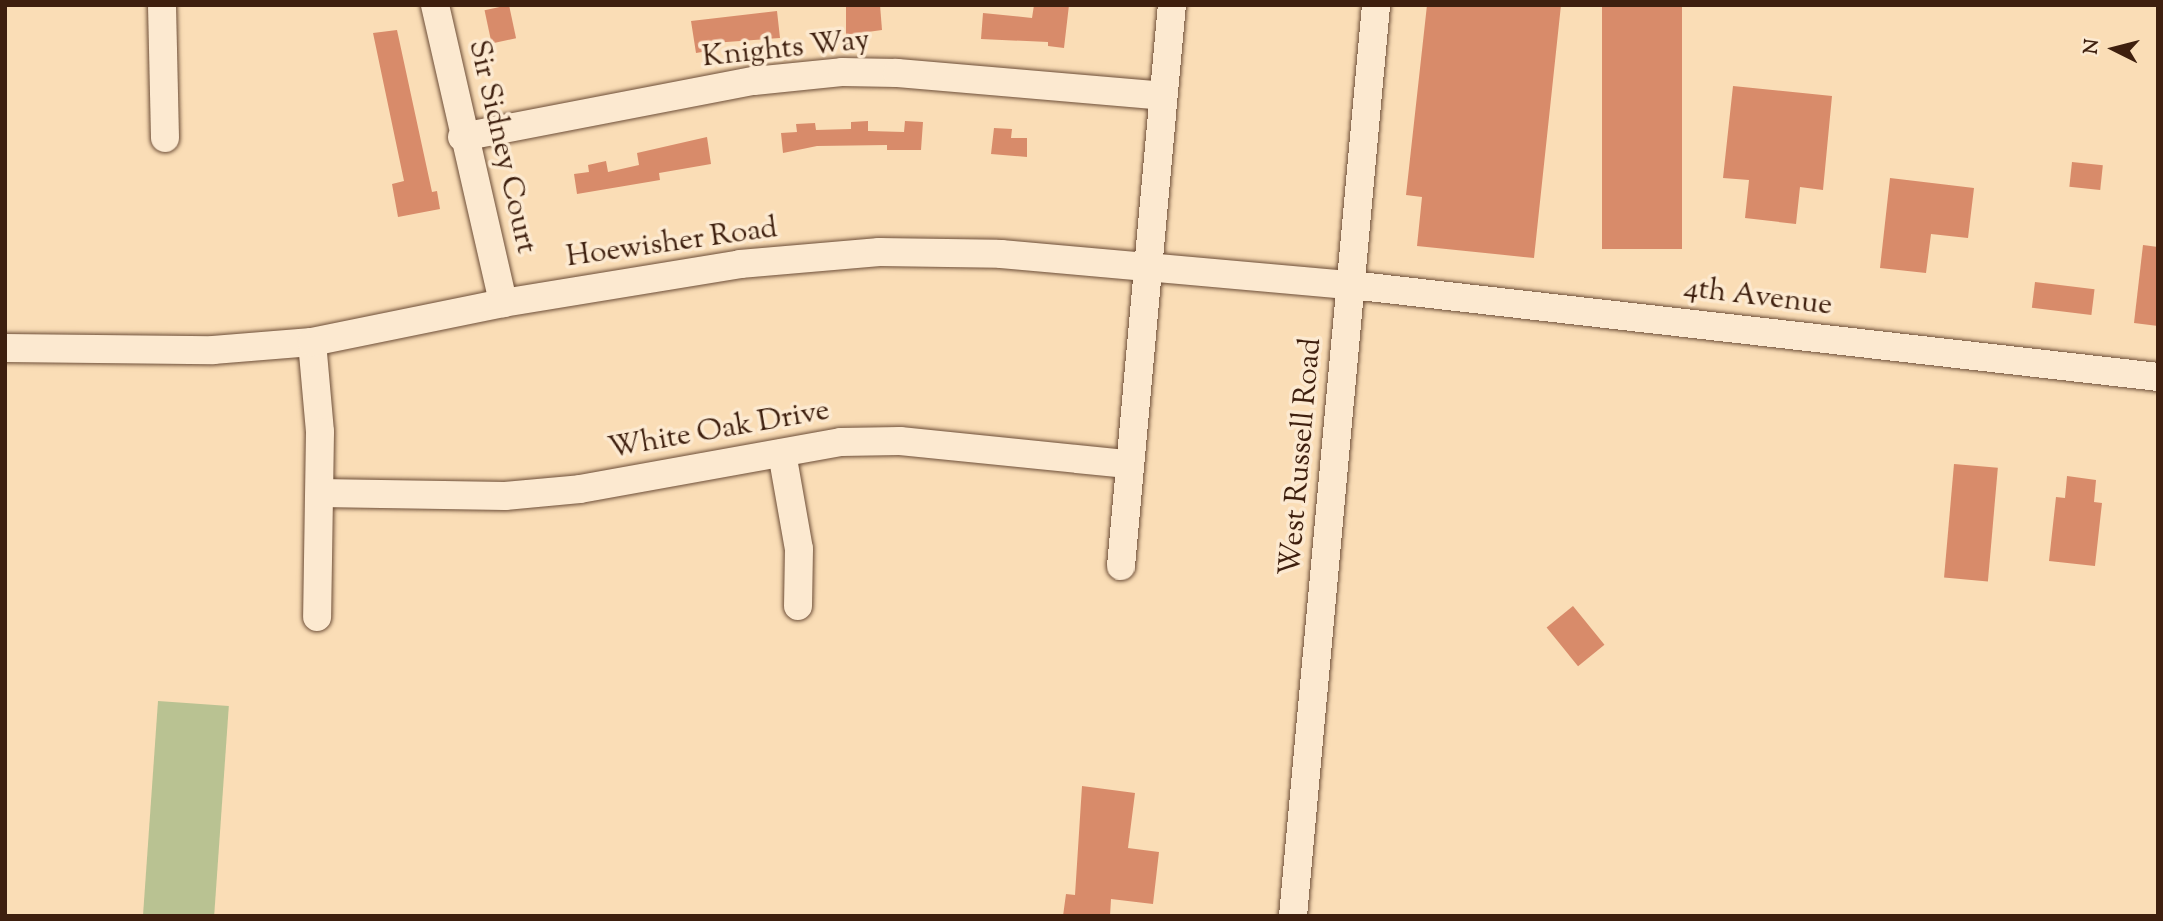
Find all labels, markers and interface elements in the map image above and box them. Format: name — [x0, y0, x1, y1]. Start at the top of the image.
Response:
north arrow — [2079, 14, 2149, 84]
street label: Knights Way — [701, 23, 871, 77]
street label: Sir Sidney Court — [459, 37, 543, 257]
text: N — [2078, 38, 2107, 56]
street label: Hoewisher Road — [564, 211, 780, 277]
street label: 4th Avenue — [1682, 271, 1834, 325]
street label: West Russell Road — [1274, 337, 1330, 577]
street label: White Oak Drive — [605, 394, 833, 468]

